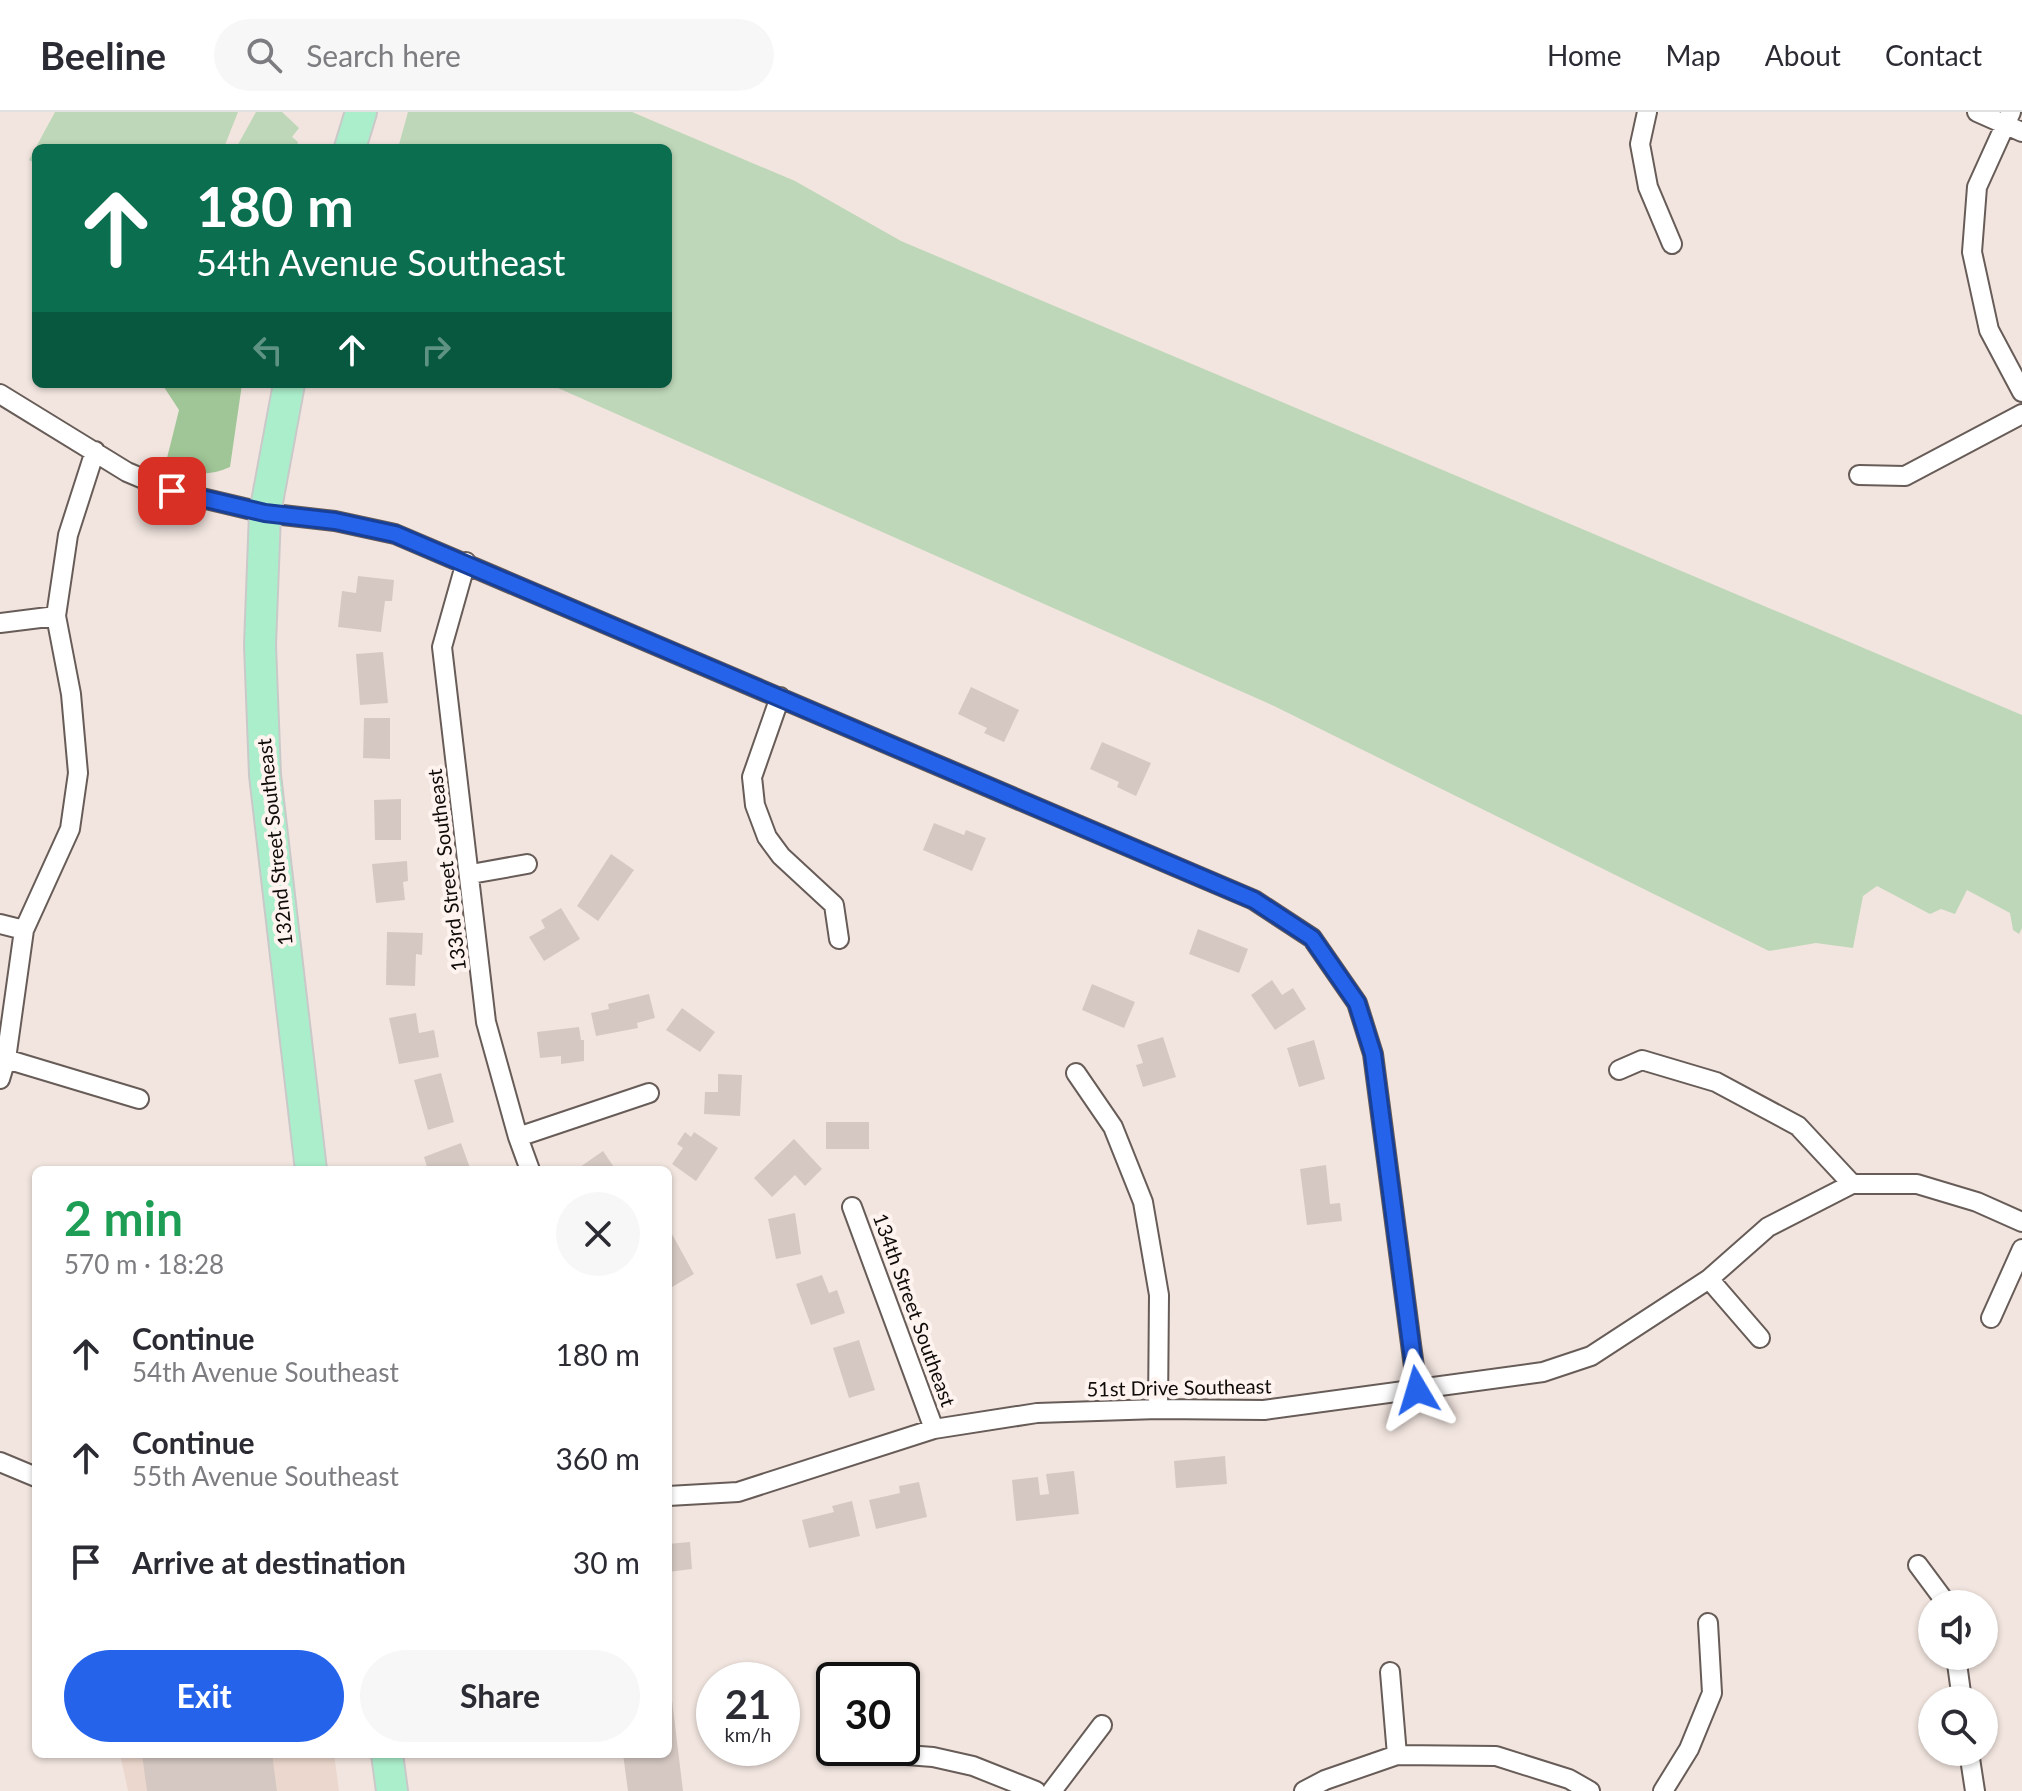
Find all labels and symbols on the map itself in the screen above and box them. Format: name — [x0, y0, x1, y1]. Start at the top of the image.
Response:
pin — [138, 457, 206, 525]
street label: 132nd Street Southeast — [251, 737, 297, 947]
street label: 133rd Street Southeast — [422, 768, 470, 973]
street label: 134th Street Southeast — [869, 1210, 961, 1410]
position arrow — [1375, 1348, 1459, 1432]
street label: 51st Drive Southeast — [1086, 1373, 1272, 1401]
speed limit sign: 30 — [816, 1662, 920, 1766]

